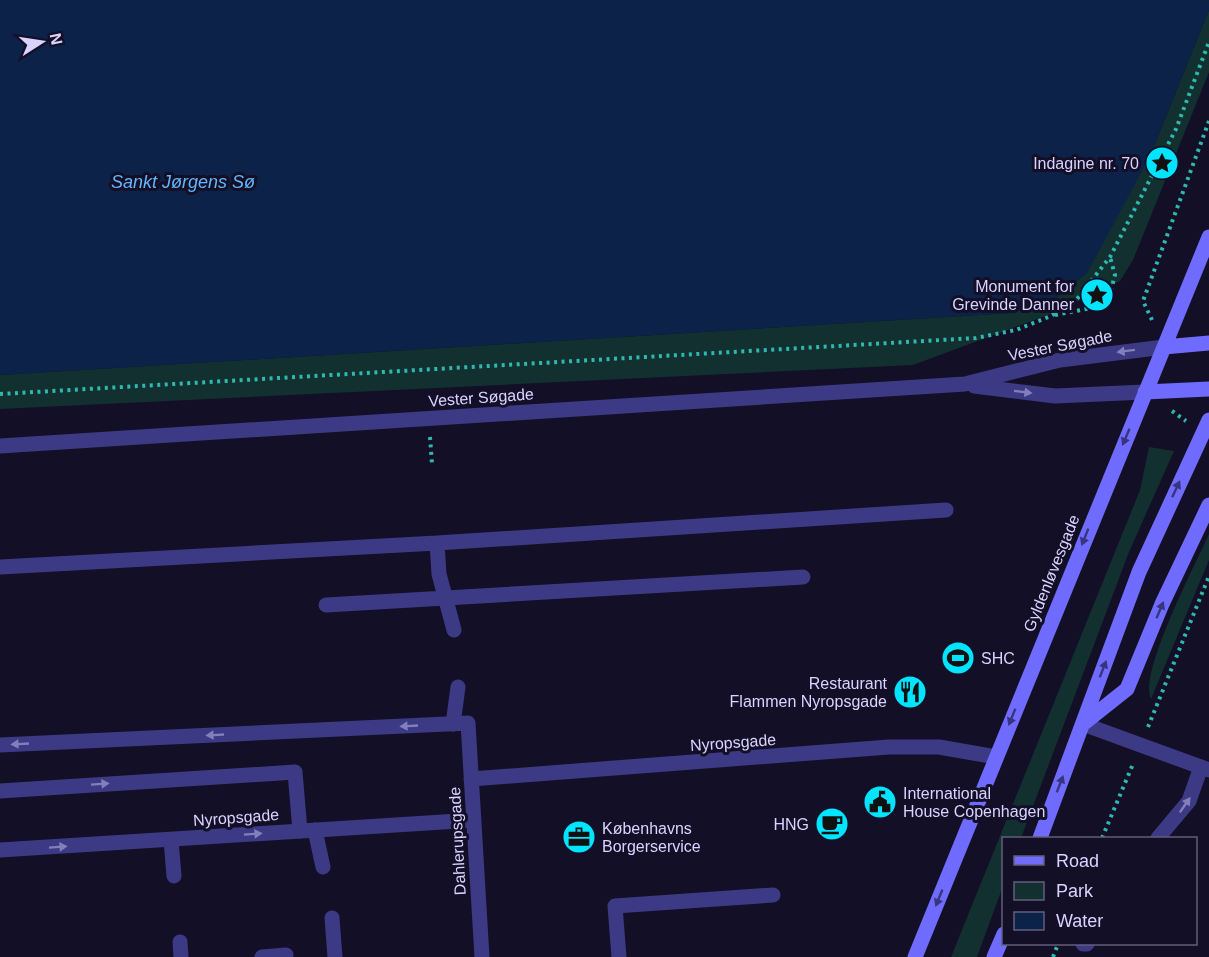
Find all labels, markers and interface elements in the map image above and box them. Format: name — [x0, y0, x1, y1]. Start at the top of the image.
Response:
north arrow — [12, 12, 72, 72]
text: N — [47, 32, 66, 46]
place icon: Indagine nr. 70 — [1144, 145, 1180, 181]
place label: Indagine nr. 70 — [1033, 155, 1139, 172]
water label: Sankt Jørgens Sø — [111, 172, 255, 192]
place icon: Monument for Grevinde Danner — [1079, 277, 1115, 313]
place label: Monument for Grevinde Danner — [952, 278, 1075, 313]
street label: Vester Søgade — [1007, 327, 1114, 364]
one-way arrow — [1116, 347, 1135, 356]
street label: Vester Søgade — [428, 385, 535, 410]
one-way arrow — [1013, 387, 1032, 397]
one-way arrow — [1121, 428, 1130, 446]
one-way arrow — [1172, 480, 1181, 497]
street label: Gyldenløvesgade — [1020, 512, 1083, 634]
one-way arrow — [1080, 528, 1090, 546]
one-way arrow — [1155, 600, 1165, 618]
sports icon: SHC — [940, 640, 976, 676]
place label: SHC — [981, 650, 1015, 667]
one-way arrow — [1098, 660, 1108, 678]
restaurant icon: Restaurant Flammen Nyropsgade — [892, 674, 928, 710]
place label: Restaurant Flammen Nyropsgade — [730, 675, 888, 710]
one-way arrow — [1007, 709, 1017, 727]
one-way arrow — [400, 722, 419, 731]
one-way arrow — [205, 731, 224, 740]
street label: Nyropsgade — [689, 731, 777, 754]
one-way arrow — [10, 740, 29, 749]
one-way arrow — [1056, 775, 1066, 793]
one-way arrow — [91, 780, 110, 789]
public building icon: International House Copenhagen — [862, 784, 898, 820]
place label: International House Copenhagen — [903, 785, 1045, 820]
street label: Dahlerupsgade — [446, 786, 469, 896]
one-way arrow — [1179, 798, 1191, 814]
street label: Nyropsgade — [192, 806, 280, 829]
cafe icon: HNG — [814, 806, 850, 842]
place label: HNG — [773, 816, 809, 833]
office icon: Københavns Borgerservice — [561, 819, 597, 855]
place label: Københavns Borgerservice — [602, 820, 701, 855]
one-way arrow — [244, 830, 263, 839]
legend — [1002, 837, 1197, 945]
one-way arrow — [49, 842, 68, 851]
text: Road — [1056, 851, 1099, 871]
text: Park — [1056, 881, 1094, 901]
one-way arrow — [934, 889, 943, 907]
text: Water — [1056, 911, 1103, 931]

